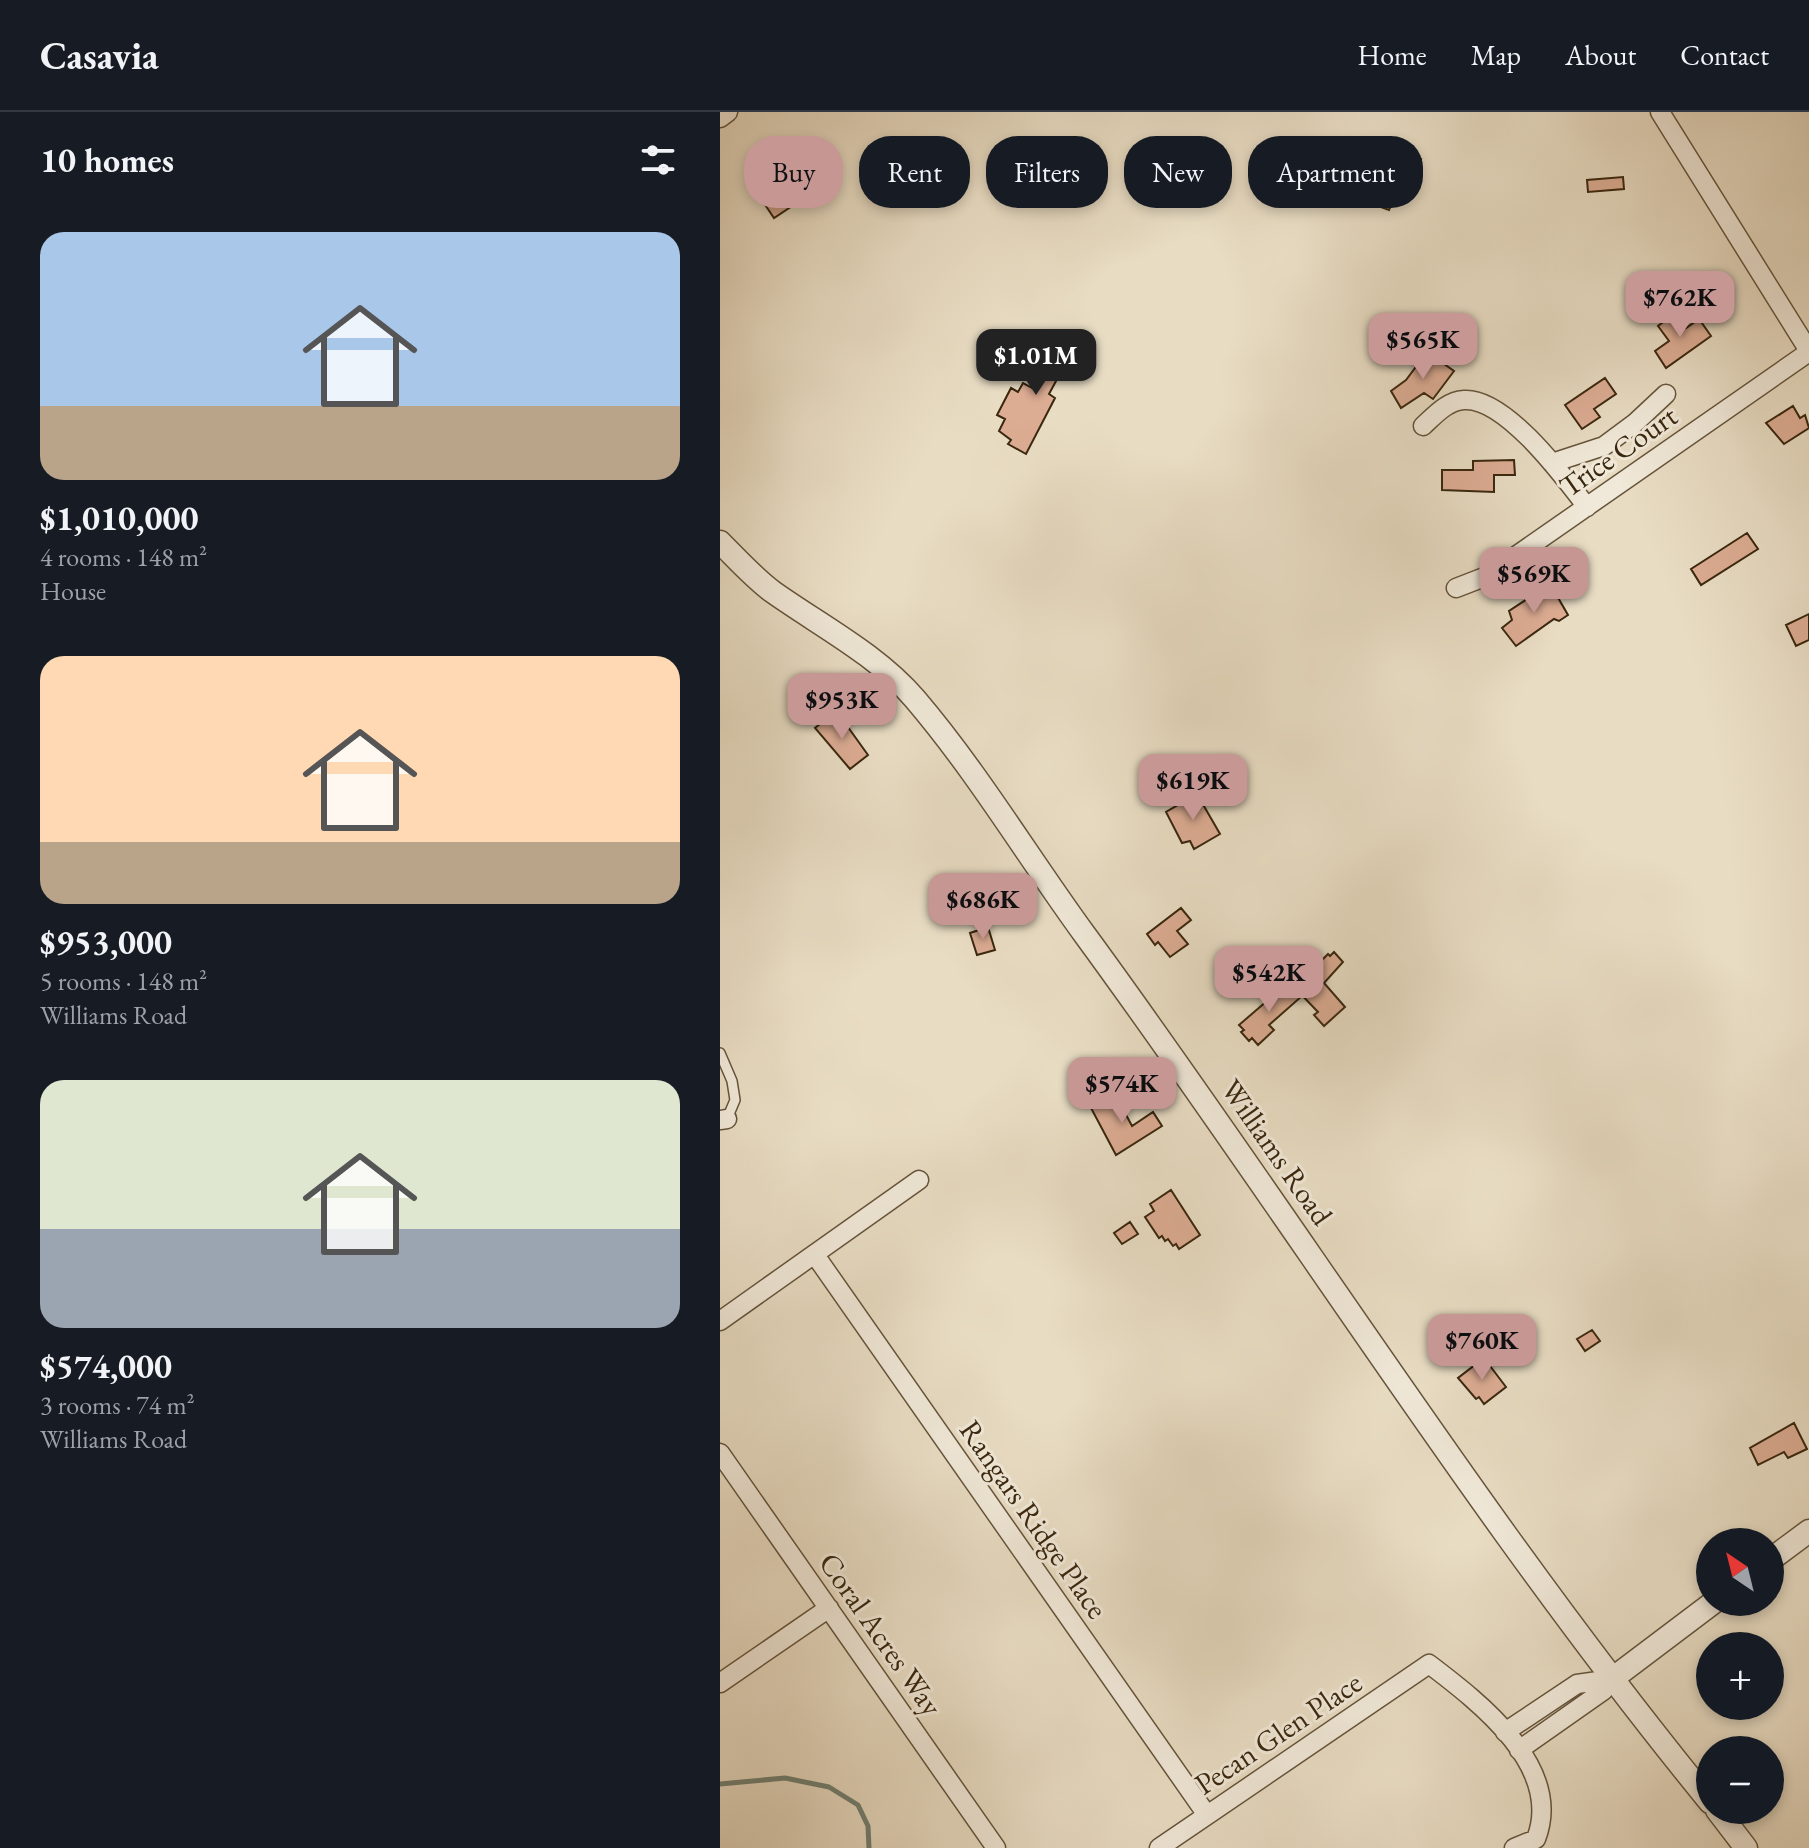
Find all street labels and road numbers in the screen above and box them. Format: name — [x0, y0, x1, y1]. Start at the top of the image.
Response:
street label: Trice Court — [1551, 396, 1685, 506]
street label: Williams Road — [1212, 1071, 1342, 1233]
street label: Rangars Ridge Place — [951, 1412, 1117, 1626]
street label: Coral Acres Way — [810, 1545, 952, 1724]
street label: Pecan Glen Place — [1187, 1663, 1369, 1803]

